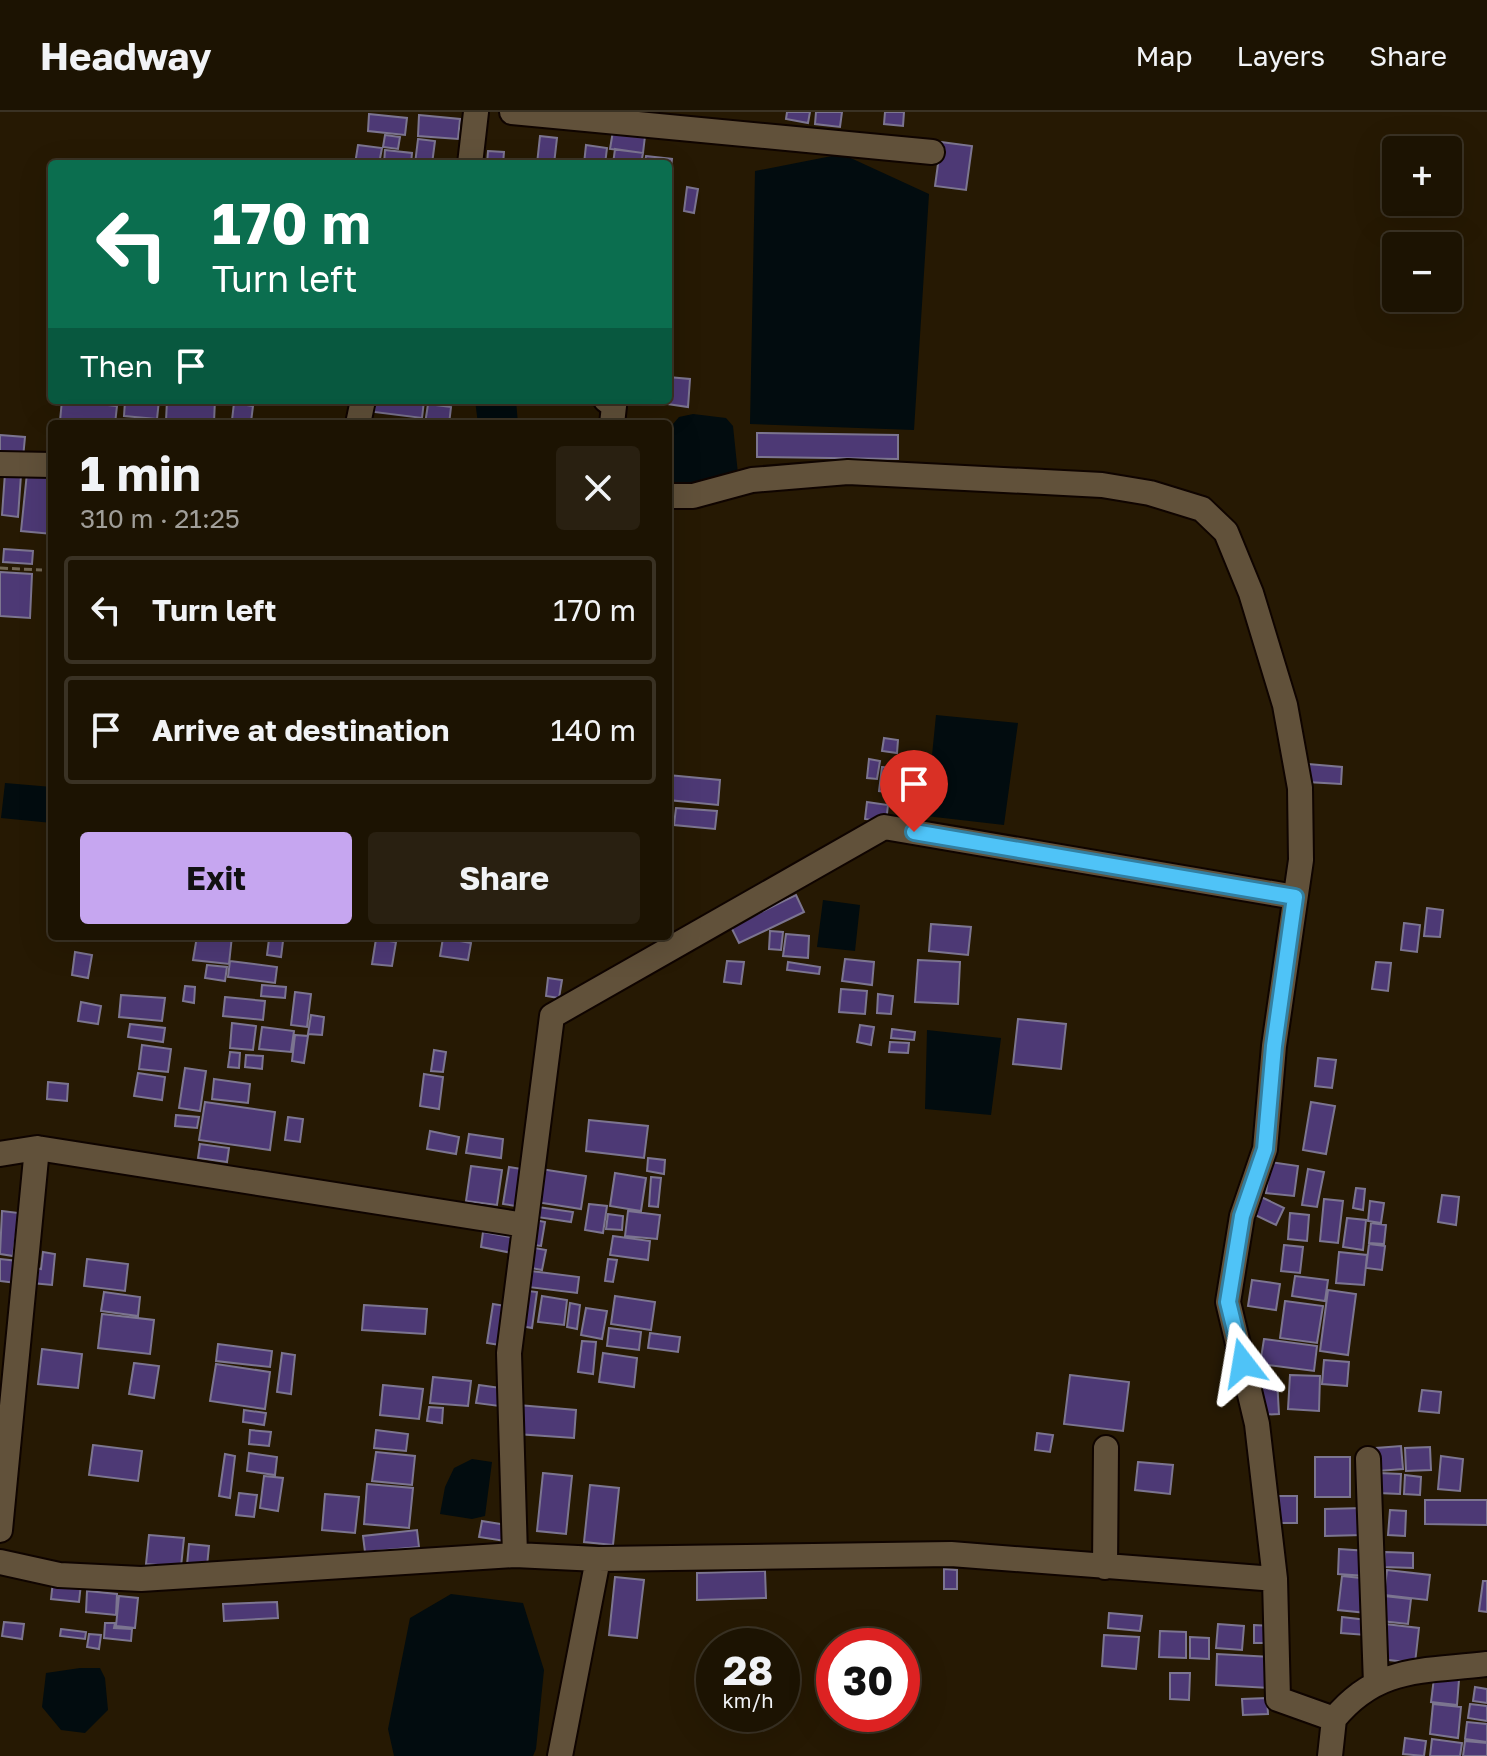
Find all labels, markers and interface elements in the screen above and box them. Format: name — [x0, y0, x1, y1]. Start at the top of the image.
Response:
text: Headway — [40, 33, 212, 78]
text: Map — [1135, 39, 1193, 72]
text: Layers — [1237, 39, 1325, 72]
text: Share — [1369, 39, 1447, 72]
map controls — [1382, 136, 1462, 312]
button: + — [1382, 136, 1462, 216]
text: 170 m — [212, 189, 371, 256]
icon: left — [80, 192, 184, 296]
button: − — [1382, 232, 1462, 312]
text: Turn left — [212, 257, 358, 300]
icon: arrive — [169, 344, 213, 388]
text: Then — [80, 348, 153, 384]
text: 1 min — [80, 444, 201, 502]
button: close — [556, 446, 640, 530]
text: 310 m · 21:25 — [80, 503, 240, 534]
icon: left — [84, 588, 128, 632]
text: Turn left — [152, 592, 277, 628]
text: 170 m — [553, 592, 636, 628]
icon: arrive — [84, 708, 128, 752]
text: Arrive at destination — [152, 712, 449, 748]
text: 140 m — [551, 712, 636, 748]
pin — [880, 750, 948, 832]
icon: arrive — [892, 762, 936, 806]
button: Exit — [80, 832, 352, 924]
button: Share — [368, 832, 640, 924]
position arrow — [1201, 1321, 1285, 1405]
speed limit sign: 30 — [816, 1628, 920, 1732]
text: 28 — [723, 1646, 773, 1694]
text: km/h — [723, 1688, 773, 1712]

